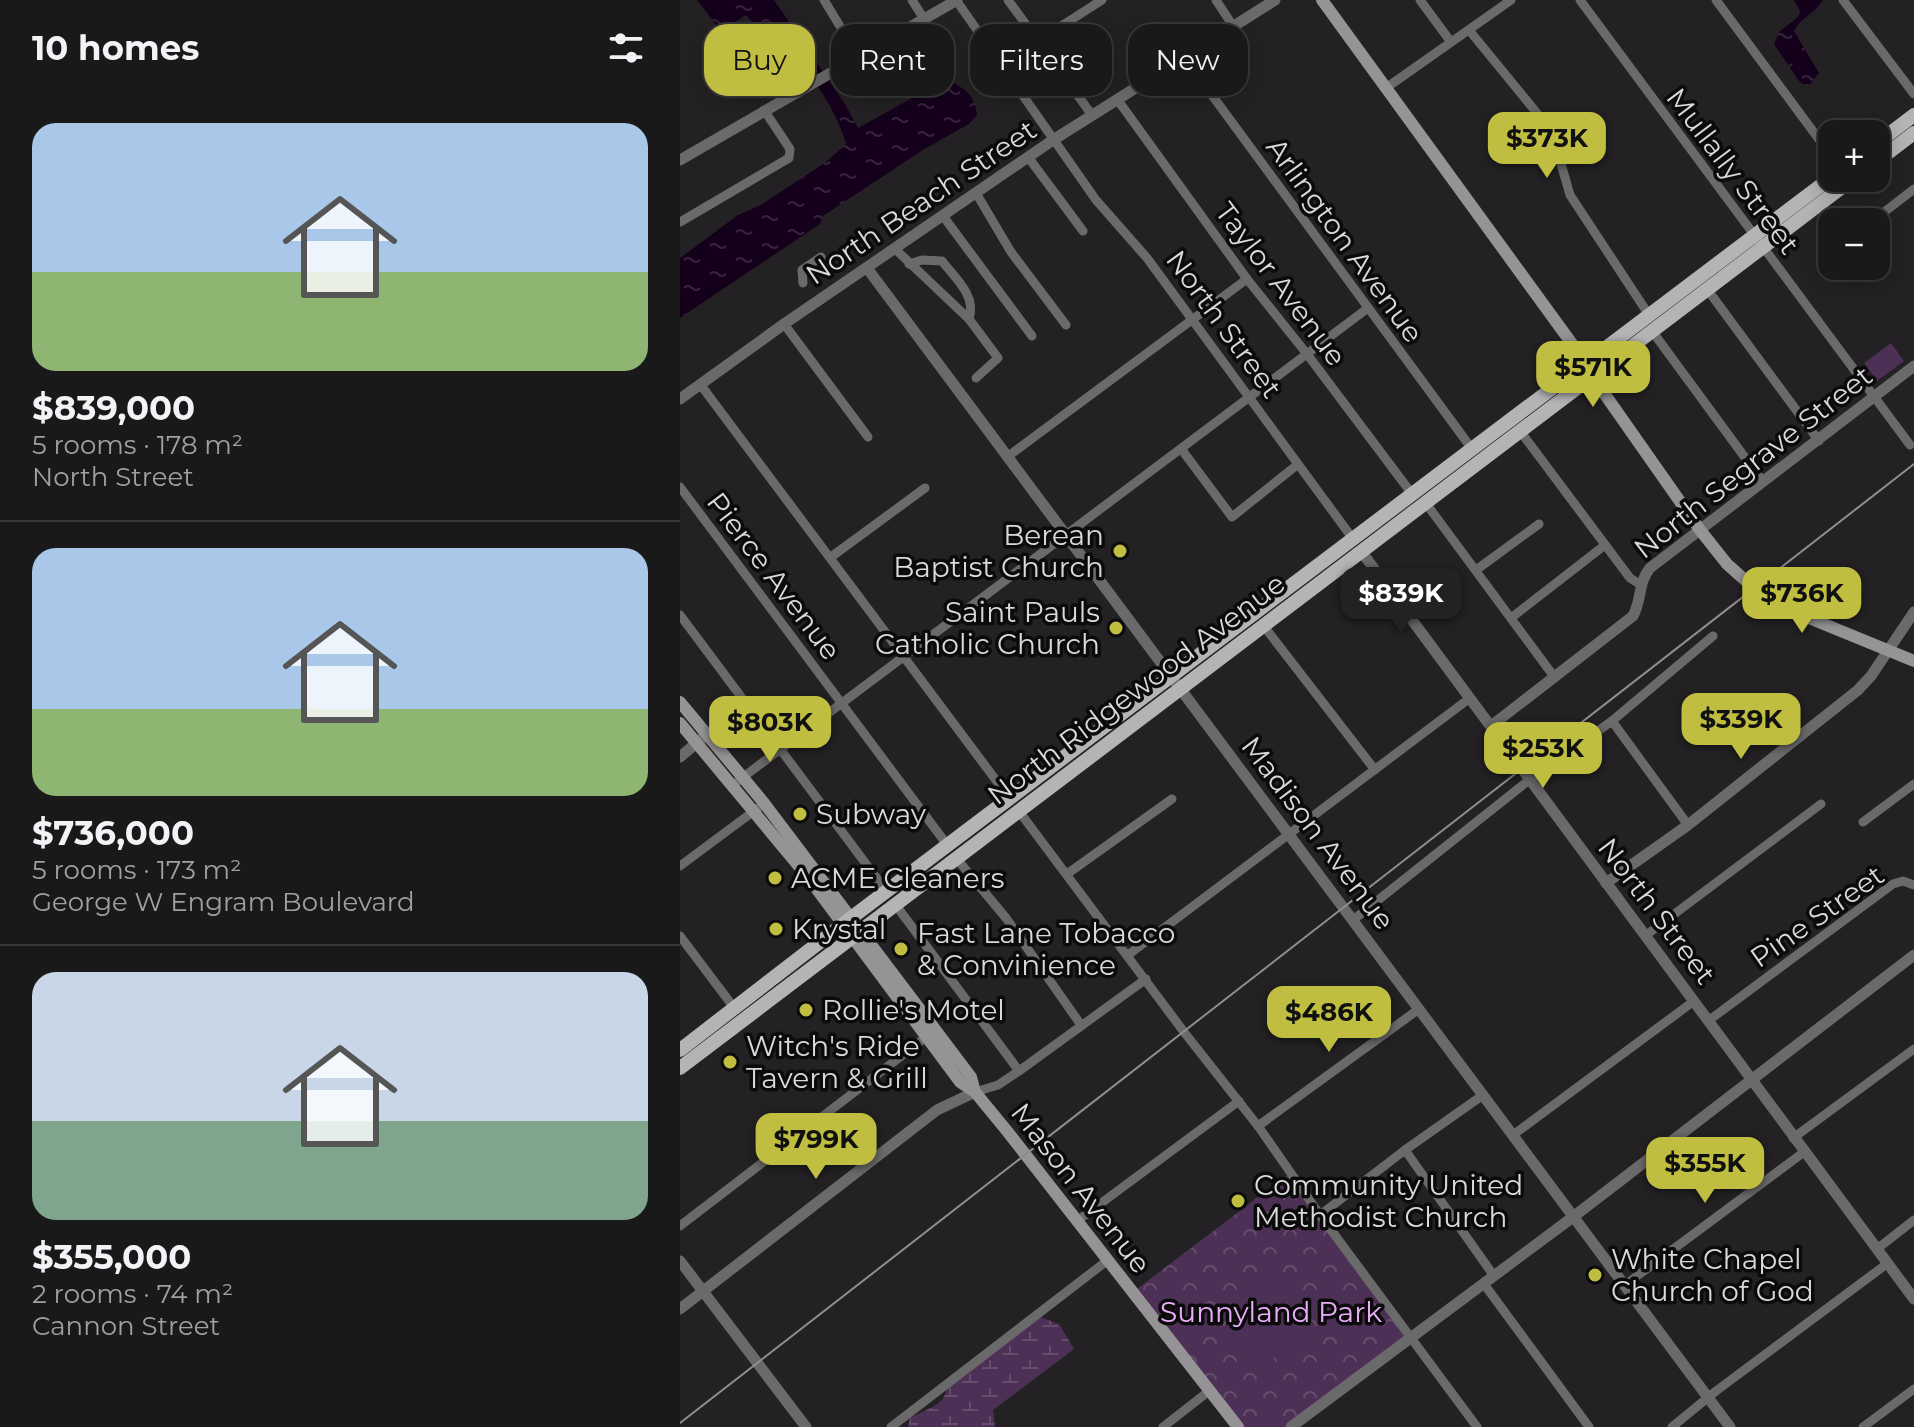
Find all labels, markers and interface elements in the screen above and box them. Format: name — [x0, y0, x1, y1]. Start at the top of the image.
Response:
chip: Buy — [704, 24, 815, 96]
chip: Rent — [831, 24, 954, 96]
chip: Filters — [970, 24, 1112, 96]
chip: New — [1128, 24, 1248, 96]
icon: filters — [604, 26, 648, 70]
text: 10 homes — [32, 27, 199, 69]
street label: Mullally Street — [1659, 81, 1807, 261]
street label: North Beach Street — [799, 112, 1043, 292]
pin: $373K — [1491, 112, 1603, 180]
map controls — [1818, 120, 1890, 280]
button: + — [1818, 120, 1890, 192]
text: $373K — [1506, 122, 1588, 154]
street label: Arlington Avenue — [1259, 131, 1431, 349]
icon: home — [268, 175, 412, 319]
street label: Taylor Avenue — [1209, 196, 1353, 372]
button: − — [1818, 208, 1890, 280]
street label: North Street — [1159, 244, 1289, 404]
pin: $571K — [1537, 341, 1649, 409]
text: $571K — [1554, 351, 1632, 383]
street label: North Segrave Street — [1627, 358, 1879, 566]
text: $839,000 — [32, 387, 195, 429]
text: 5 rooms · 178 m² — [32, 429, 243, 461]
text: North Street — [32, 461, 194, 493]
street label: Pierce Avenue — [700, 486, 848, 666]
place label: Berean Baptist Church — [893, 518, 1104, 584]
marker: Berean Baptist Church — [1111, 542, 1129, 560]
street label: North Ridgewood Avenue — [981, 566, 1291, 812]
pin: $839K — [1345, 567, 1457, 635]
pin: $736K — [1746, 567, 1858, 635]
text: $839K — [1359, 577, 1443, 609]
text: $736K — [1760, 577, 1844, 609]
place label: Saint Pauls Catholic Church — [875, 595, 1100, 661]
icon: home — [268, 600, 412, 744]
marker: Saint Pauls Catholic Church — [1107, 619, 1125, 637]
pin: $339K — [1685, 693, 1797, 761]
pin: $803K — [714, 696, 826, 764]
text: $339K — [1700, 703, 1782, 735]
text: $803K — [727, 706, 813, 738]
pin: $253K — [1487, 722, 1599, 790]
street label: Madison Avenue — [1234, 730, 1402, 936]
text: $253K — [1502, 732, 1584, 764]
place label: Subway — [816, 797, 927, 831]
marker: Subway — [791, 805, 809, 823]
text: $736,000 — [32, 812, 194, 854]
street label: North Street — [1591, 831, 1723, 991]
text: 5 rooms · 173 m² — [32, 854, 241, 886]
street label: Pine Street — [1744, 857, 1890, 975]
place label: ACME Cleaners — [791, 861, 1005, 895]
marker: ACME Cleaners — [766, 869, 784, 887]
text: George W Engram Boulevard — [32, 886, 415, 918]
place label: Krystal — [792, 912, 886, 946]
place label: Fast Lane Tobacco & Convinience — [917, 916, 1175, 982]
marker: Krystal — [767, 920, 785, 938]
marker: Fast Lane Tobacco & Convinience — [892, 940, 910, 958]
pin: $486K — [1273, 986, 1385, 1054]
place label: Rollie's Motel — [822, 993, 1005, 1027]
text: $486K — [1285, 996, 1373, 1028]
marker: Rollie's Motel — [797, 1001, 815, 1019]
icon: home — [268, 1024, 412, 1168]
place label: Witch's Ride Tavern & Grill — [746, 1029, 928, 1095]
marker: Witch's Ride Tavern & Grill — [721, 1053, 739, 1071]
street label: Mason Avenue — [1004, 1096, 1158, 1280]
pin: $799K — [760, 1113, 872, 1181]
text: $799K — [774, 1123, 858, 1155]
pin: $355K — [1649, 1137, 1761, 1205]
text: $355K — [1664, 1147, 1746, 1179]
place label: Community United Methodist Church — [1254, 1168, 1523, 1234]
marker: Community United Methodist Church — [1229, 1192, 1247, 1210]
text: $355,000 — [32, 1236, 191, 1278]
place label: White Chapel Church of God — [1611, 1242, 1814, 1308]
marker: White Chapel Church of God — [1586, 1266, 1604, 1284]
text: 2 rooms · 74 m² — [32, 1278, 233, 1310]
park label: Sunnyland Park — [1160, 1295, 1382, 1329]
text: Cannon Street — [32, 1310, 220, 1342]

